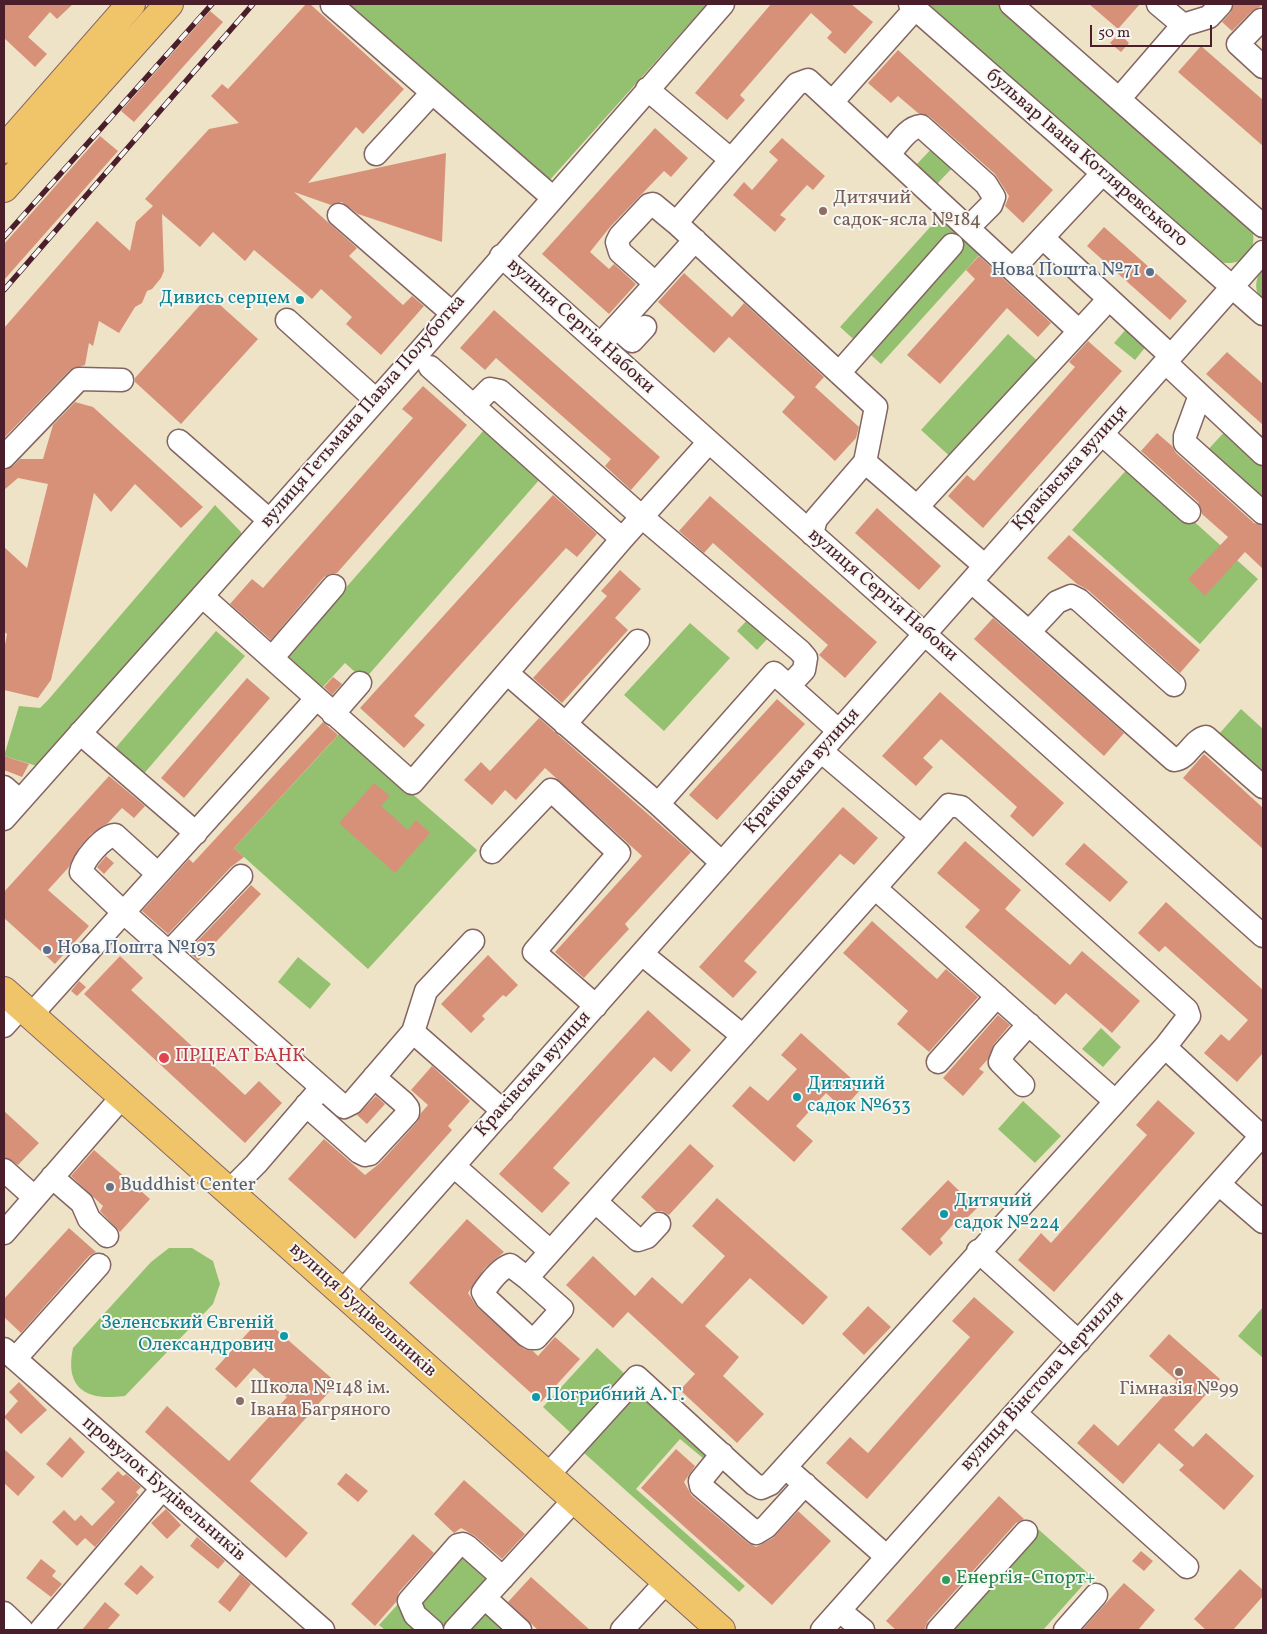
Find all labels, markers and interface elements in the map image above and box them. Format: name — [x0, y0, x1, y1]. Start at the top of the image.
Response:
scale bar — [1092, 15, 1214, 47]
text: 50 m — [1098, 23, 1130, 44]
street label: бульвар Івана Котляревського — [980, 65, 1192, 253]
place label: Дитячий садок-ясла №184 — [833, 189, 981, 233]
marker: Дитячий садок-ясла №184 — [817, 205, 829, 217]
street label: вулиця Сергія Набоки — [501, 254, 659, 400]
place label: Нова Пошта №71 — [991, 261, 1140, 283]
marker: Нова Пошта №71 — [1144, 266, 1156, 278]
place label: Дивись серцем — [159, 289, 290, 311]
street label: вулиця Гетьмана Павла Полуботка — [257, 291, 471, 533]
marker: Дивись серцем — [294, 294, 306, 306]
street label: Краківська вулиця — [1008, 401, 1134, 537]
street label: вулиця Сергія Набоки — [802, 525, 962, 667]
street label: Краківська вулиця — [740, 704, 866, 840]
place label: Нова Пошта №193 — [57, 939, 216, 961]
marker: Нова Пошта №193 — [41, 944, 53, 956]
street label: Краківська вулиця — [471, 1007, 597, 1143]
place label: ПРЦЕАТ БАНК — [175, 1047, 305, 1069]
marker: ПРЦЕАТ БАНК — [157, 1051, 171, 1065]
place label: Дитячий садок №633 — [807, 1075, 911, 1119]
marker: Дитячий садок №633 — [791, 1091, 803, 1103]
place label: Buddhist Center — [120, 1176, 256, 1198]
marker: Buddhist Center — [104, 1181, 116, 1193]
place label: Дитячий садок №224 — [954, 1192, 1060, 1236]
marker: Дитячий садок №224 — [938, 1208, 950, 1220]
street label: вулиця Будівельників — [283, 1239, 441, 1383]
street label: вулиця Вінстона Черчилля — [956, 1288, 1130, 1476]
place label: Зеленський Євгеній Олександрович — [101, 1314, 274, 1358]
marker: Зеленський Євгеній Олександрович — [278, 1330, 290, 1342]
marker: Гімназія №99 — [1173, 1366, 1185, 1378]
place label: Школа №148 ім. Івана Багряного — [250, 1379, 391, 1423]
place label: Гімназія №99 — [1119, 1380, 1239, 1402]
place label: Погрибний А. Г. — [546, 1386, 685, 1408]
marker: Погрибний А. Г. — [530, 1391, 542, 1403]
marker: Школа №148 ім. Івана Багряного — [234, 1395, 246, 1407]
street label: провулок Будівельників — [76, 1413, 250, 1567]
place label: Енергія-Спорт+ — [956, 1569, 1095, 1591]
marker: Енергія-Спорт+ — [940, 1574, 952, 1586]

